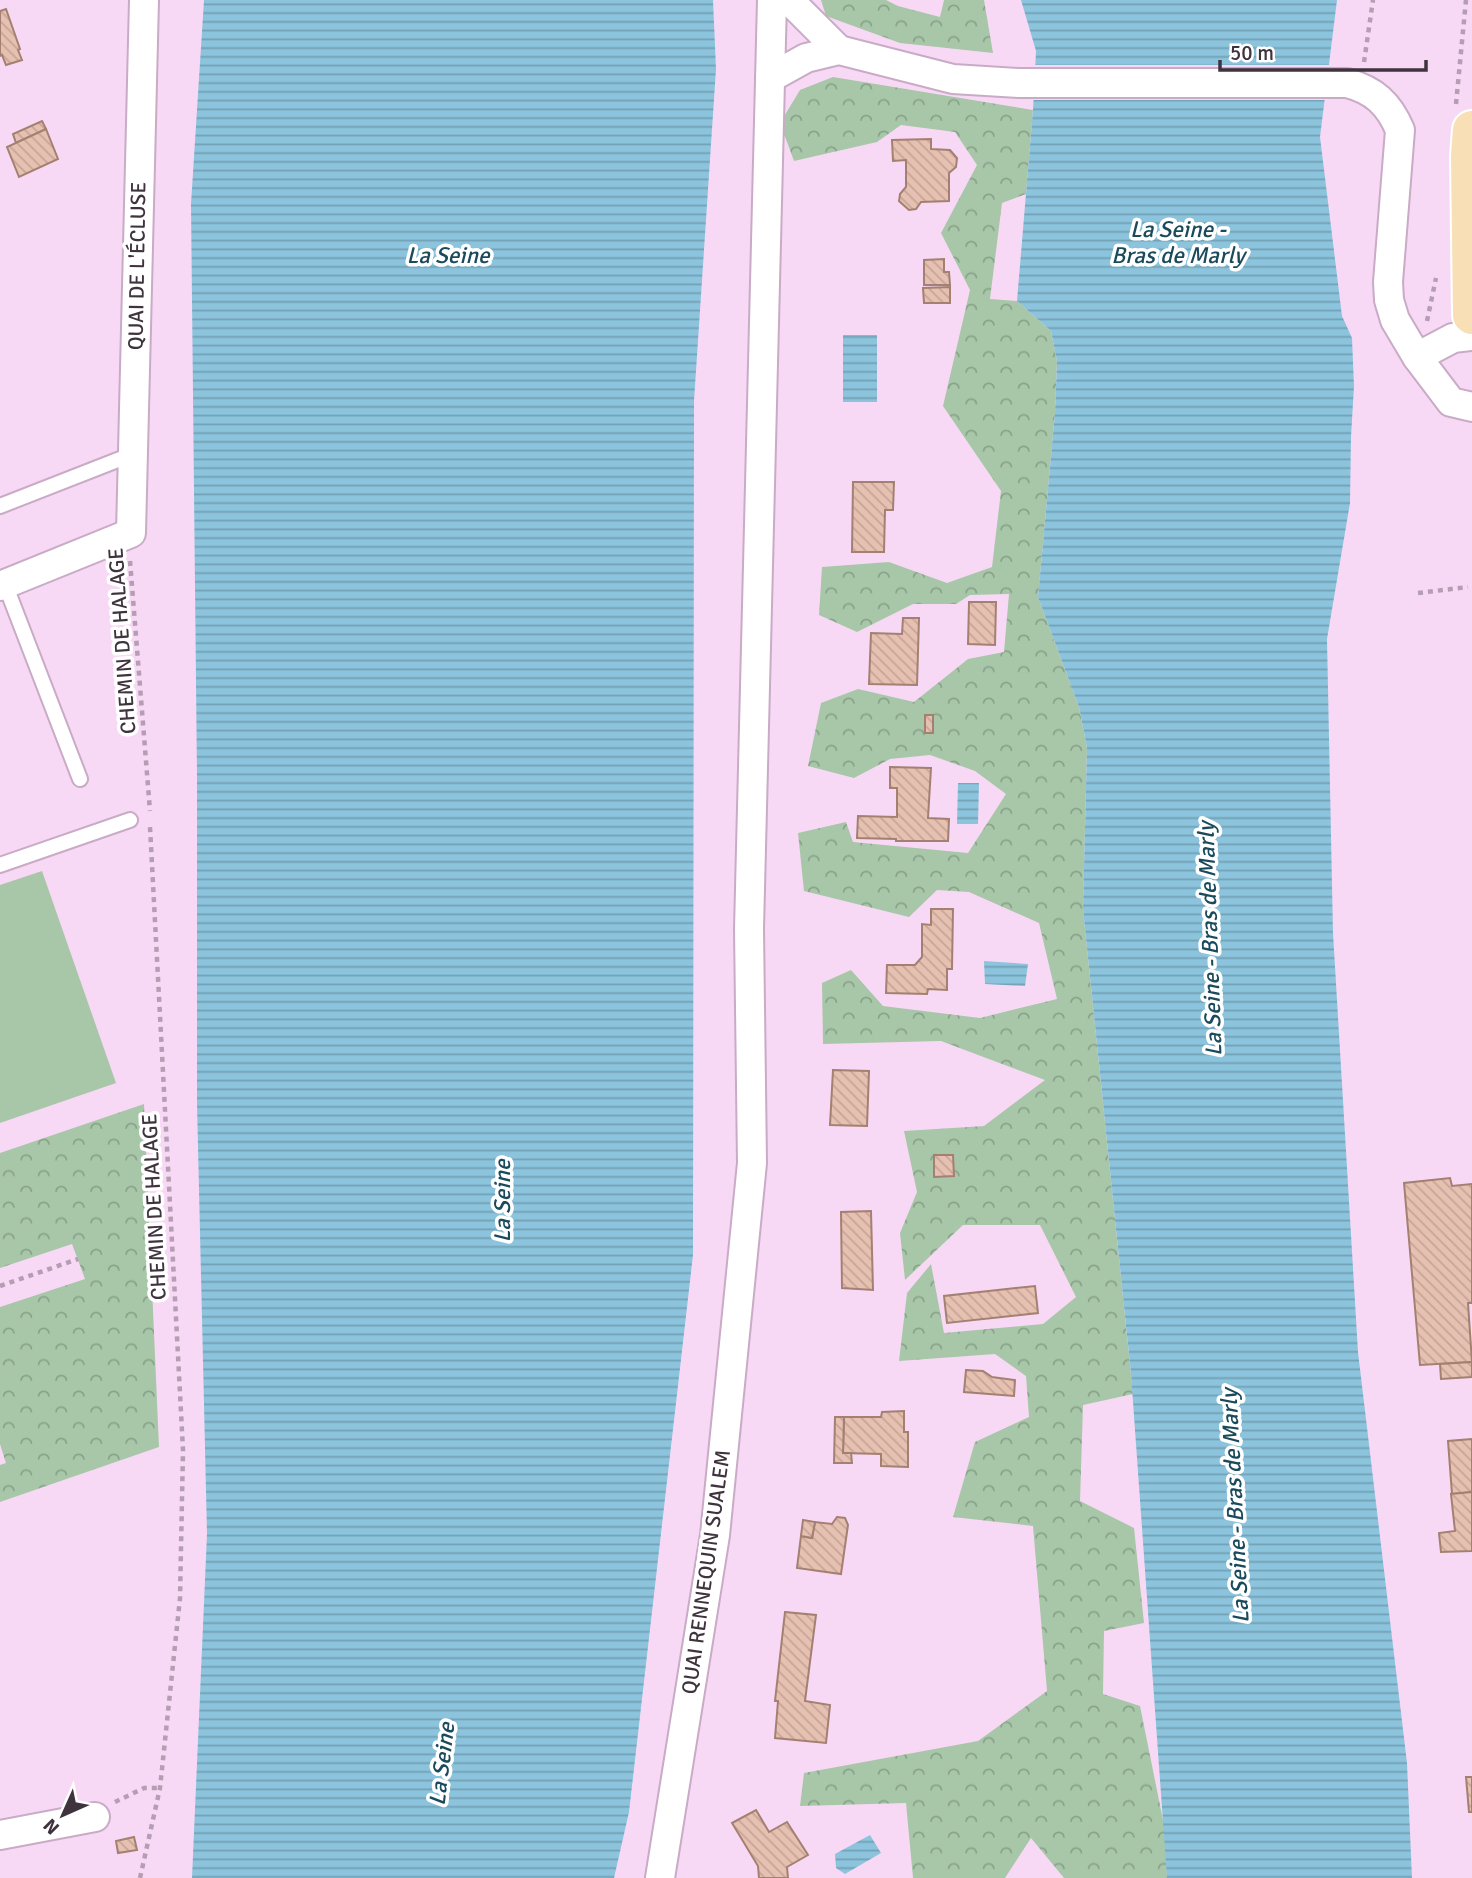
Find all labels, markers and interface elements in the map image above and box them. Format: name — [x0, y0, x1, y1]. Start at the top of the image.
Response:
scale bar — [1220, 28, 1426, 72]
text: 50 m — [1230, 40, 1274, 66]
street label: QUAI DE L'ÉCLUSE — [123, 182, 151, 350]
water label: La Seine - Bras de Marly — [1111, 215, 1248, 270]
water label: La Seine — [406, 241, 491, 270]
street label: CHEMIN DE HALAGE — [103, 547, 141, 735]
water label: La Seine - Bras de Marly — [1191, 818, 1229, 1057]
street label: CHEMIN DE HALAGE — [136, 1113, 172, 1301]
water label: La Seine — [488, 1158, 517, 1243]
water label: La Seine - Bras de Marly — [1214, 1385, 1256, 1624]
street label: QUAI RENNEQUIN SUALEM — [676, 1448, 736, 1696]
water label: La Seine — [423, 1720, 462, 1807]
north arrow — [28, 1780, 98, 1850]
text: N — [39, 1813, 65, 1839]

